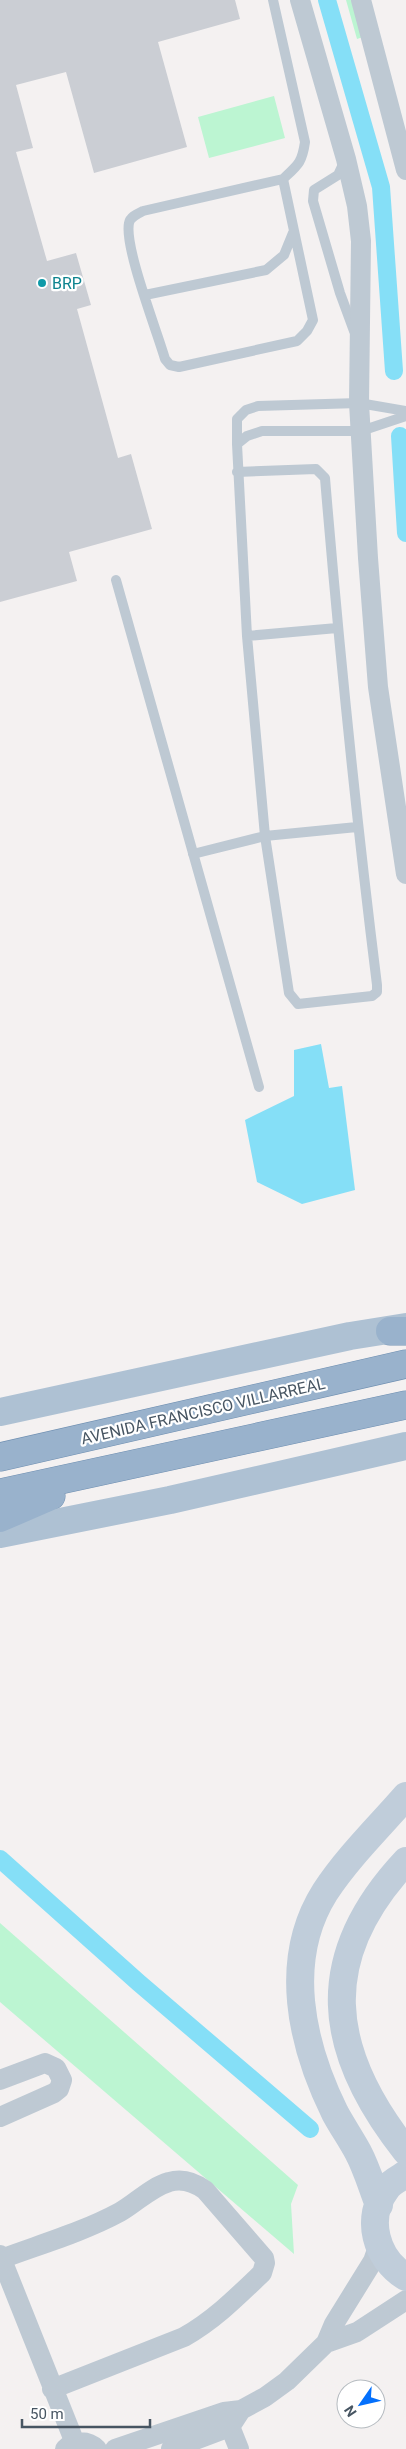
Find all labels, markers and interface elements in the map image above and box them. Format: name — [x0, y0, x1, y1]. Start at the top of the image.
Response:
place label: BRP — [52, 274, 82, 293]
marker: BRP — [36, 277, 48, 289]
street label: AVENIDA FRANCISCO VILLARREAL — [79, 1374, 327, 1448]
north arrow — [336, 2379, 386, 2429]
scale bar — [22, 2396, 150, 2428]
text: N — [341, 2403, 360, 2420]
text: 50 m — [30, 2405, 64, 2423]

